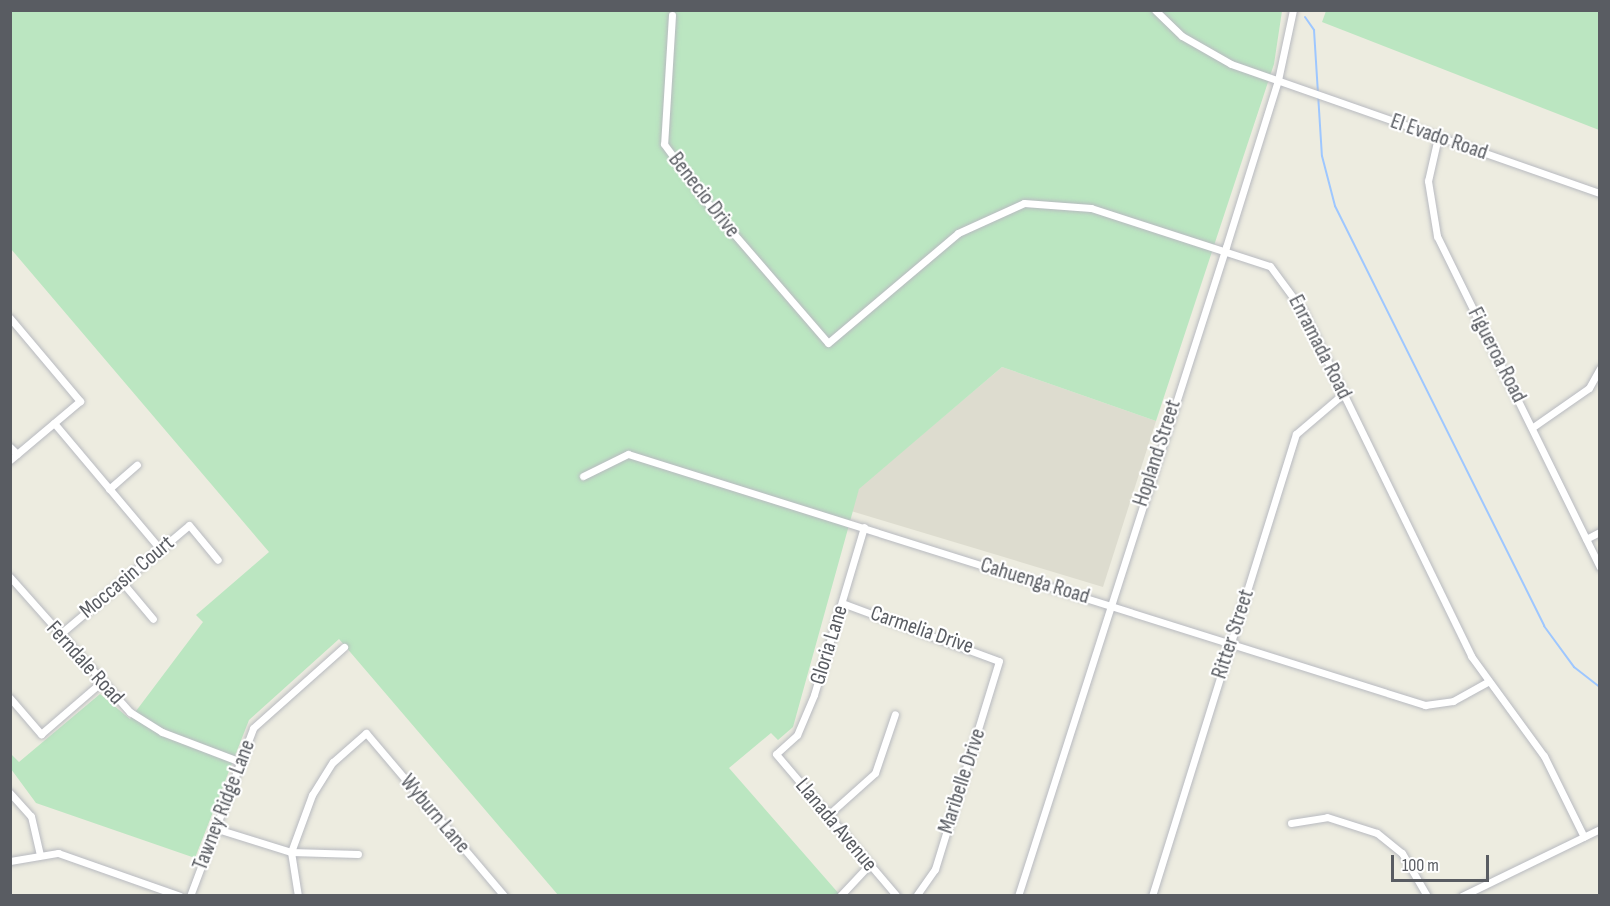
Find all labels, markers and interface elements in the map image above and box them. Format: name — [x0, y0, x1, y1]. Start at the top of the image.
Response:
street label: El Evado Road — [1387, 108, 1491, 166]
street label: Benecio Drive — [663, 147, 745, 243]
street label: Enramada Road — [1283, 291, 1357, 403]
street label: Figueroa Road — [1462, 303, 1532, 407]
street label: Hopland Street — [1127, 396, 1187, 510]
street label: Moccasin Court — [75, 530, 179, 624]
street label: Cahuenga Road — [977, 552, 1093, 610]
street label: Ritter Street — [1206, 586, 1260, 682]
street label: Carmelia Drive — [867, 600, 977, 660]
street label: Gloria Lane — [804, 602, 854, 688]
street label: Ferndale Road — [41, 616, 129, 710]
street label: Maribelle Drive — [933, 725, 991, 837]
street label: Tawney Ridge Lane — [187, 736, 261, 874]
street label: Wyburn Lane — [394, 769, 476, 859]
street label: Llanada Avenue — [789, 773, 883, 877]
scale bar — [1394, 843, 1492, 881]
text: 100 m — [1402, 855, 1439, 876]

